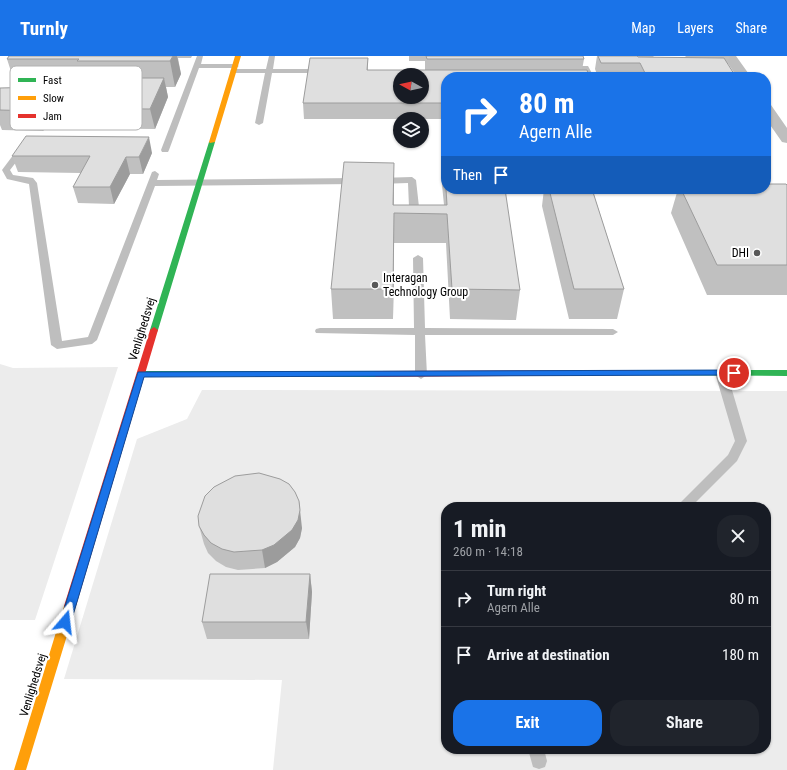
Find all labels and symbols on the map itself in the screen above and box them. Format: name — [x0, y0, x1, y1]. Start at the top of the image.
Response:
legend — [10, 66, 142, 130]
north arrow — [393, 68, 429, 104]
text: Fast — [43, 74, 62, 87]
text: Slow — [43, 92, 64, 105]
text: Jam — [43, 110, 62, 123]
place label: DHI — [732, 246, 749, 260]
marker: DHI — [752, 248, 762, 258]
place label: Interagan Technology Group — [383, 271, 468, 299]
marker: Interagan Technology Group — [370, 280, 380, 290]
street label: Venlighedsvej — [126, 296, 158, 362]
pin — [717, 356, 751, 390]
position arrow — [44, 601, 86, 643]
street label: Venlighedsvej — [17, 652, 49, 718]

